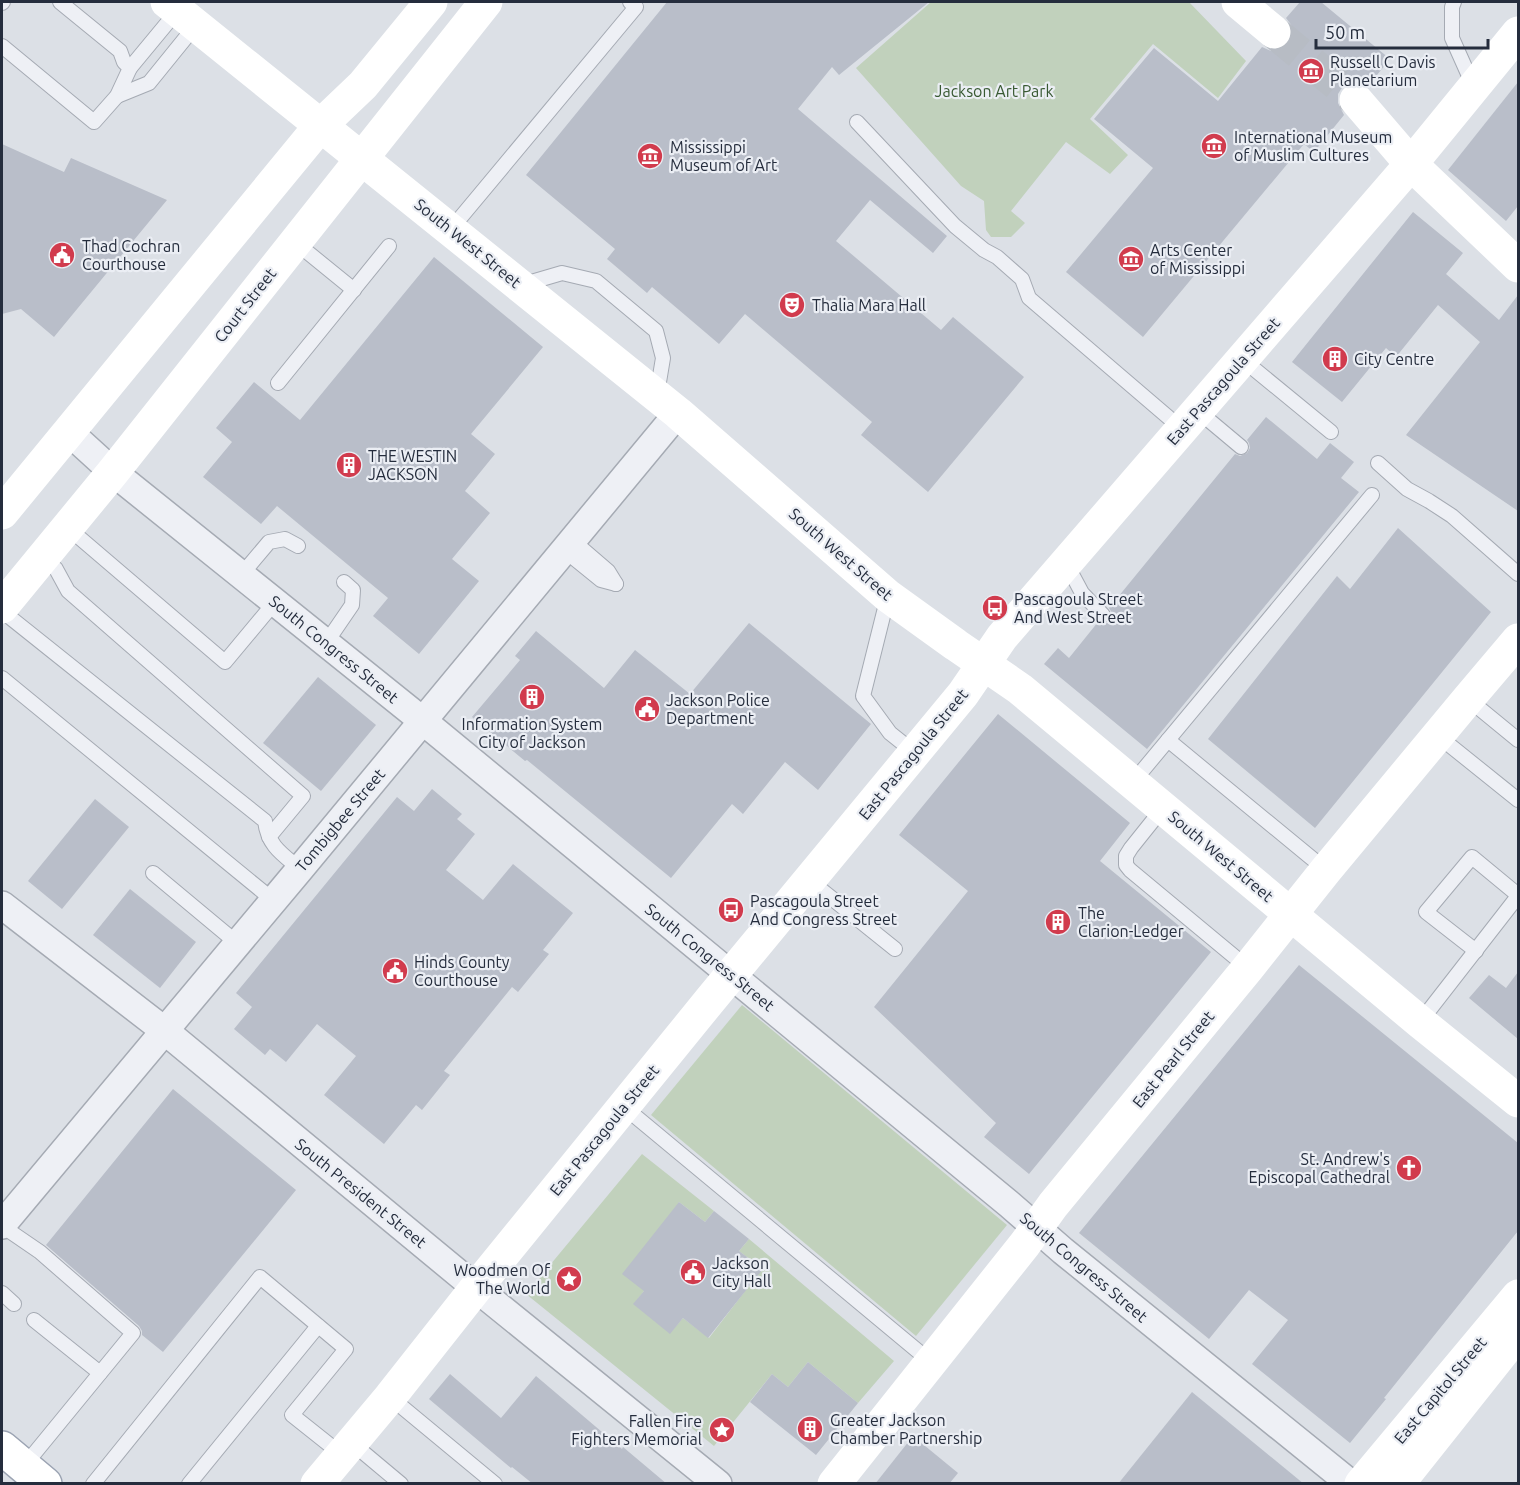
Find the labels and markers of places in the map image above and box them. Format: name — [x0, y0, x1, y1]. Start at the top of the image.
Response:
place label: Russell C Davis Planetarium — [1330, 53, 1436, 89]
museum icon: Russell C Davis Planetarium — [1296, 56, 1326, 86]
place label: International Museum of Muslim Cultures — [1234, 128, 1392, 164]
museum icon: International Museum of Muslim Cultures — [1199, 131, 1229, 161]
place label: Mississippi Museum of Art — [670, 138, 778, 174]
museum icon: Mississippi Museum of Art — [635, 141, 665, 171]
place label: Thad Cochran Courthouse — [82, 237, 180, 273]
public building icon: Thad Cochran Courthouse — [47, 240, 77, 270]
place label: Arts Center of Mississippi — [1150, 241, 1245, 277]
museum icon: Arts Center of Mississippi — [1116, 244, 1146, 274]
theatre icon: Thalia Mara Hall — [777, 290, 807, 320]
place label: Thalia Mara Hall — [812, 296, 926, 314]
building icon: City Centre — [1320, 344, 1350, 374]
place label: City Centre — [1354, 350, 1434, 368]
place label: THE WESTIN JACKSON — [368, 447, 457, 483]
building icon: THE WESTIN JACKSON — [334, 450, 364, 480]
place label: Pascagoula Street And West Street — [1014, 590, 1143, 626]
bus stop icon: Pascagoula Street And West Street — [980, 593, 1010, 623]
building icon: Information System City of Jackson — [517, 682, 547, 712]
place label: Jackson Police Department — [666, 691, 770, 727]
public building icon: Jackson Police Department — [632, 694, 662, 724]
place label: Information System City of Jackson — [462, 715, 602, 751]
place label: Pascagoula Street And Congress Street — [750, 892, 898, 928]
bus stop icon: Pascagoula Street And Congress Street — [716, 895, 746, 925]
place label: The Clarion-Ledger — [1078, 904, 1184, 940]
building icon: The Clarion-Ledger — [1043, 907, 1073, 937]
place label: Hinds County Courthouse — [414, 953, 510, 989]
public building icon: Hinds County Courthouse — [380, 956, 410, 986]
place label: St. Andrew's Episcopal Cathedral — [1249, 1150, 1390, 1186]
church icon: St. Andrew's Episcopal Cathedral — [1394, 1153, 1424, 1183]
place label: Jackson City Hall — [712, 1254, 771, 1290]
public building icon: Jackson City Hall — [678, 1257, 708, 1287]
place label: Woodmen Of The World — [453, 1261, 551, 1297]
place icon: Woodmen Of The World — [554, 1264, 584, 1294]
place label: Greater Jackson Chamber Partnership — [830, 1411, 982, 1447]
place label: Fallen Fire Fighters Memorial — [571, 1412, 702, 1448]
building icon: Greater Jackson Chamber Partnership — [795, 1414, 825, 1444]
place icon: Fallen Fire Fighters Memorial — [707, 1415, 737, 1445]

